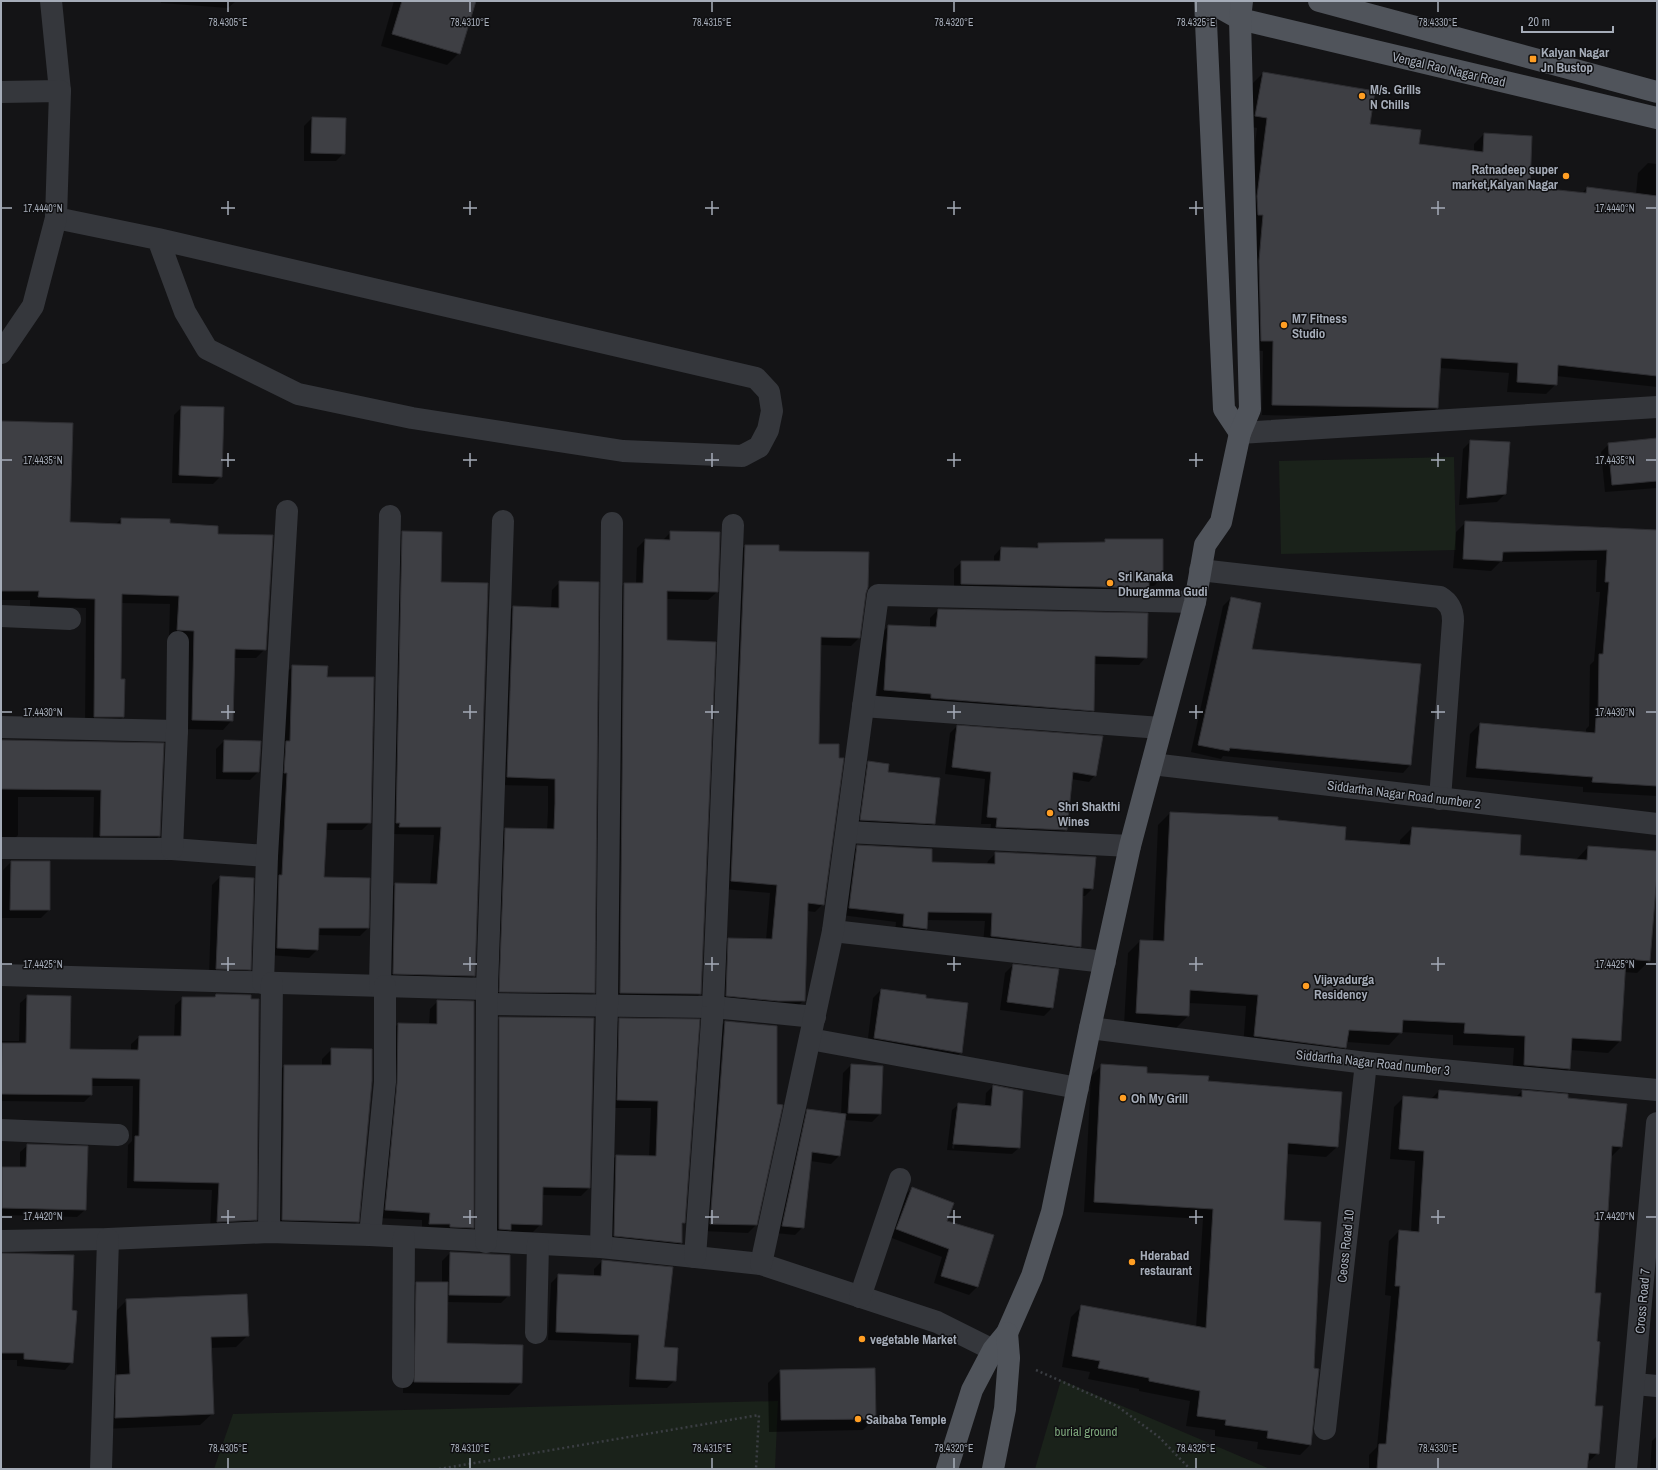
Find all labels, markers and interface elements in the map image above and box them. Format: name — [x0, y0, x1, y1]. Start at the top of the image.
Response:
scale bar — [1522, 8, 1613, 34]
text: 20 m — [1528, 14, 1550, 30]
text: 78.4305°E — [208, 16, 248, 29]
text: 78.4310°E — [450, 16, 490, 29]
text: 78.4315°E — [692, 16, 732, 29]
text: 78.4320°E — [934, 16, 974, 29]
text: 78.4325°E — [1176, 16, 1216, 29]
text: 78.4330°E — [1418, 16, 1458, 29]
place label: Kalyan Nagar Jn Bustop — [1541, 44, 1610, 76]
street label: Vengal Rao Nagar Road — [1391, 48, 1507, 91]
marker: Kalyan Nagar Jn Bustop — [1528, 54, 1538, 64]
place label: M/s. Grills N Chills — [1370, 81, 1421, 113]
marker: M/s. Grills N Chills — [1357, 91, 1367, 101]
place label: Ratnadeep super market,Kalyan Nagar — [1452, 161, 1559, 193]
marker: Ratnadeep super market,Kalyan Nagar — [1561, 171, 1571, 181]
text: 17.4440°N — [23, 202, 63, 215]
text: 17.4440°N — [1595, 202, 1635, 215]
place label: M7 Fitness Studio — [1292, 310, 1347, 342]
marker: M7 Fitness Studio — [1279, 320, 1289, 330]
text: 17.4435°N — [23, 454, 63, 467]
text: 17.4435°N — [1595, 454, 1635, 467]
place label: Sri Kanaka Dhurgamma Gudi — [1118, 568, 1207, 600]
marker: Sri Kanaka Dhurgamma Gudi — [1105, 578, 1115, 588]
text: 17.4430°N — [23, 706, 63, 719]
text: 17.4430°N — [1595, 706, 1635, 719]
street label: Siddartha Nagar Road number 2 — [1326, 777, 1482, 812]
place label: Shri Shakthi Wines — [1058, 798, 1120, 830]
marker: Shri Shakthi Wines — [1045, 808, 1055, 818]
text: 17.4425°N — [23, 958, 63, 971]
text: 17.4425°N — [1595, 958, 1635, 971]
place label: Vijayadurga Residency — [1314, 971, 1374, 1003]
marker: Vijayadurga Residency — [1301, 981, 1311, 991]
street label: Siddartha Nagar Road number 3 — [1295, 1046, 1451, 1079]
place label: Oh My Grill — [1131, 1090, 1188, 1107]
marker: Oh My Grill — [1118, 1093, 1128, 1103]
street label: Ceoss Road 10 — [1333, 1209, 1358, 1283]
text: 17.4420°N — [23, 1210, 63, 1223]
text: 17.4420°N — [1595, 1210, 1635, 1223]
place label: Hderabad restaurant — [1140, 1247, 1193, 1279]
marker: Hderabad restaurant — [1127, 1257, 1137, 1267]
street label: Cross Road 7 — [1631, 1268, 1654, 1334]
place label: vegetable Market — [870, 1331, 957, 1348]
marker: vegetable Market — [857, 1334, 867, 1344]
place label: Saibaba Temple — [866, 1411, 946, 1428]
marker: Saibaba Temple — [853, 1414, 863, 1424]
park label: burial ground — [1055, 1423, 1117, 1440]
text: 78.4305°E — [208, 1442, 248, 1455]
text: 78.4310°E — [450, 1442, 490, 1455]
text: 78.4315°E — [692, 1442, 732, 1455]
text: 78.4320°E — [934, 1442, 974, 1455]
text: 78.4325°E — [1176, 1442, 1216, 1455]
text: 78.4330°E — [1418, 1442, 1458, 1455]

